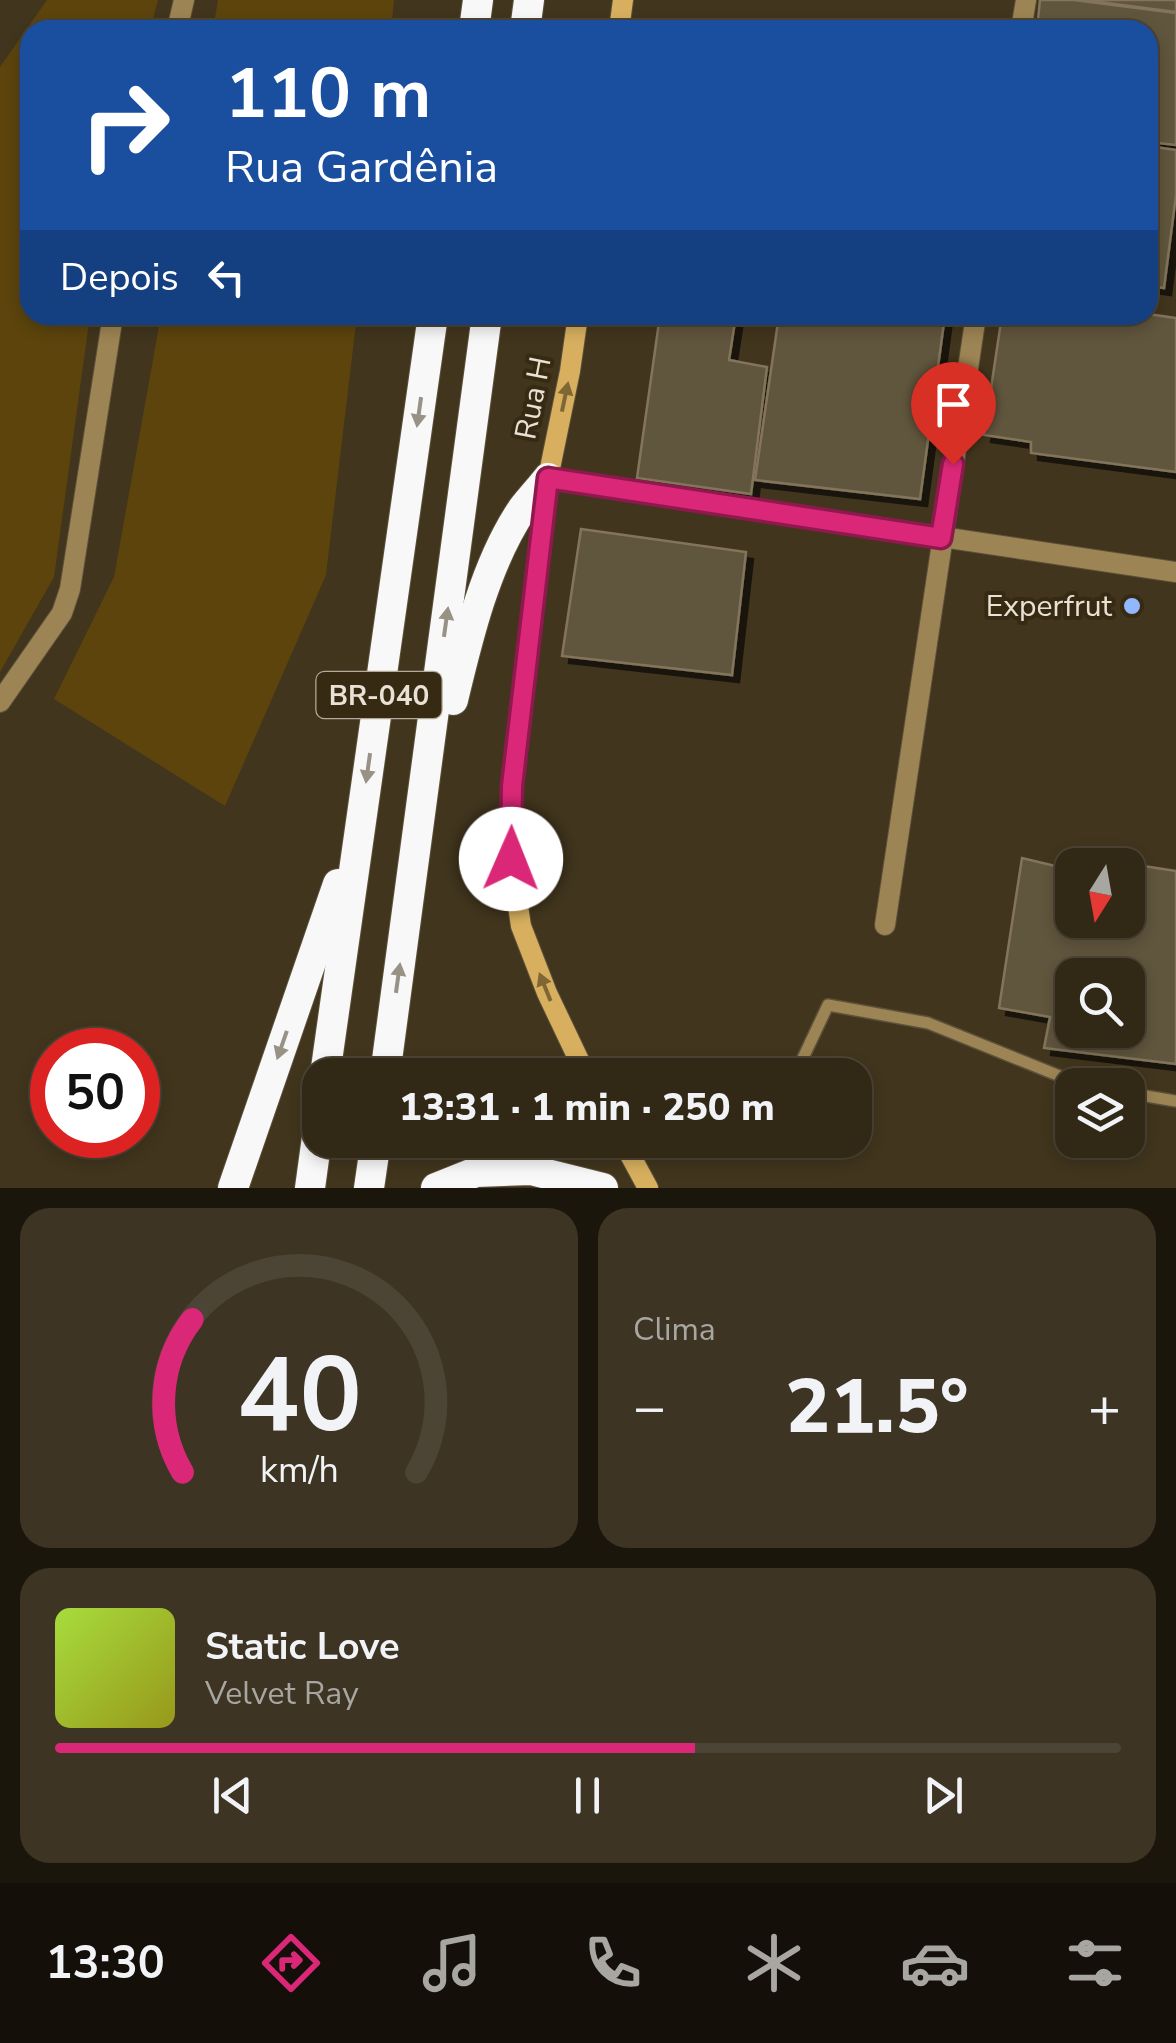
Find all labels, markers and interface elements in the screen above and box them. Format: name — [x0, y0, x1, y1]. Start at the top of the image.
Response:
text: 110 m — [225, 46, 431, 142]
icon: right — [60, 60, 190, 190]
text: Rua Gardênia — [225, 137, 498, 198]
icon: left — [199, 250, 254, 305]
text: Depois — [60, 252, 179, 303]
street label: Rua H — [505, 353, 562, 443]
pin — [911, 362, 996, 465]
icon: arrive — [926, 377, 981, 432]
one-way arrow — [557, 381, 573, 412]
one-way arrow — [411, 396, 427, 428]
place label: Experfrut — [986, 586, 1112, 627]
marker: Experfrut — [1121, 595, 1143, 617]
one-way arrow — [438, 605, 454, 637]
road number: BR-040 — [316, 672, 442, 718]
one-way arrow — [360, 753, 376, 784]
position arrow — [459, 807, 563, 911]
north arrow — [1055, 848, 1145, 938]
map controls — [1055, 848, 1145, 1158]
button: search — [1055, 958, 1145, 1048]
one-way arrow — [390, 962, 406, 994]
one-way arrow — [536, 972, 552, 1002]
speed limit sign: 50 — [30, 1028, 160, 1158]
one-way arrow — [274, 1031, 289, 1061]
button: layers — [1055, 1068, 1145, 1158]
text: 13:31 · 1 min · 250 m — [399, 1082, 775, 1133]
text: Clima — [633, 1308, 716, 1351]
text: 40 — [237, 1325, 361, 1467]
text: 21.5° — [785, 1356, 969, 1458]
text: − — [633, 1370, 666, 1445]
text: + — [1088, 1370, 1121, 1445]
text: km/h — [260, 1446, 338, 1495]
text: Static Love — [205, 1621, 400, 1672]
text: Velvet Ray — [205, 1672, 359, 1715]
icon: previous — [205, 1768, 260, 1823]
icon: pause — [560, 1768, 615, 1823]
icon: next — [916, 1768, 971, 1823]
icon: directions — [256, 1928, 326, 1998]
icon: music — [417, 1928, 487, 1998]
icon: phone — [578, 1928, 648, 1998]
icon: climate — [739, 1928, 809, 1998]
icon: car — [900, 1928, 970, 1998]
icon: filters — [1060, 1928, 1130, 1998]
text: 13:30 — [45, 1933, 165, 1994]

